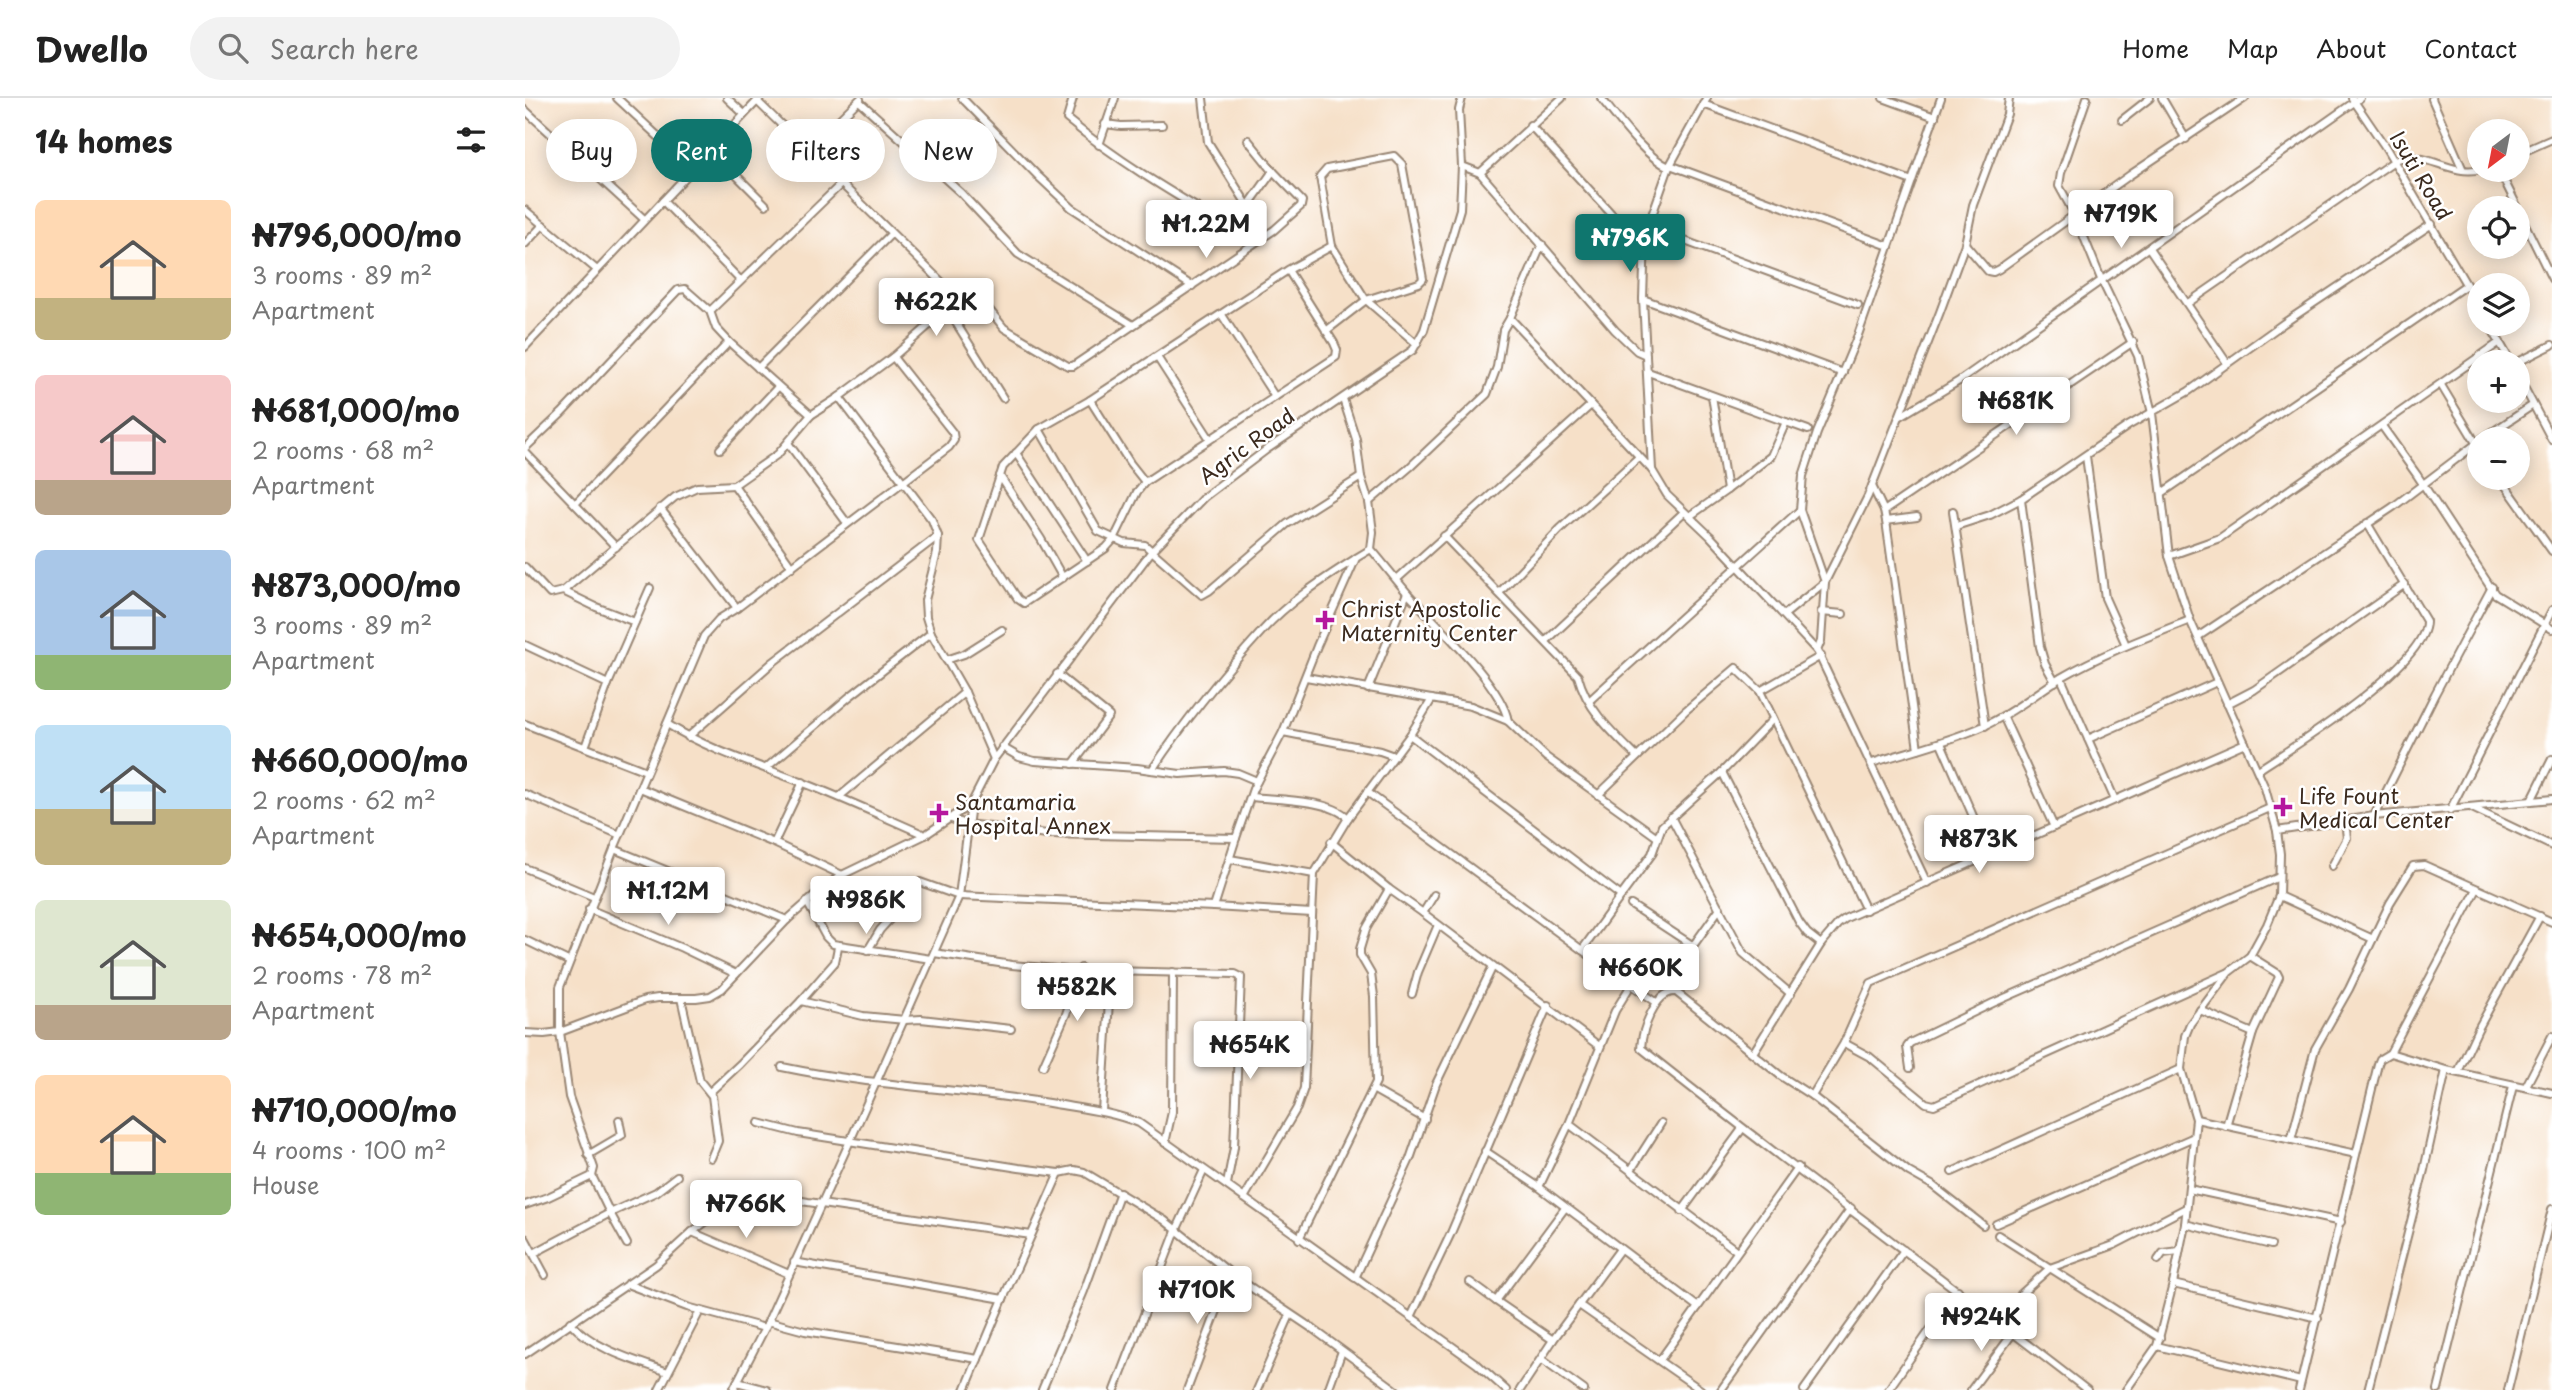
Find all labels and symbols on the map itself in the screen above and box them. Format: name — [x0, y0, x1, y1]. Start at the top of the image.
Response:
north arrow — [2467, 119, 2531, 182]
street label: Isuti Road — [2383, 124, 2461, 226]
pin: ₦719K — [2072, 190, 2170, 250]
pin: ₦1.22M — [1149, 200, 1263, 260]
pin: ₦796K — [1581, 214, 1679, 274]
pin: ₦622K — [887, 278, 985, 338]
pin: ₦681K — [1967, 378, 2065, 437]
street label: Agric Road — [1191, 399, 1301, 491]
place label: Christ Apostolic Maternity Center — [1341, 592, 1518, 648]
marker: Christ Apostolic Maternity Center — [1315, 610, 1335, 630]
place label: Life Fount Medical Center — [2299, 779, 2453, 835]
place label: Santamaria Hospital Annex — [955, 785, 1111, 841]
marker: Life Fount Medical Center — [2273, 797, 2293, 817]
marker: Santamaria Hospital Annex — [929, 803, 949, 823]
pin: ₦873K — [1930, 816, 2028, 875]
pin: ₦1.12M — [611, 868, 725, 927]
pin: ₦986K — [817, 876, 915, 936]
pin: ₦660K — [1592, 944, 1690, 1004]
pin: ₦582K — [1028, 964, 1126, 1023]
pin: ₦654K — [1201, 1021, 1299, 1081]
pin: ₦766K — [697, 1180, 795, 1240]
pin: ₦710K — [1148, 1266, 1246, 1326]
pin: ₦924K — [1932, 1294, 2030, 1353]

